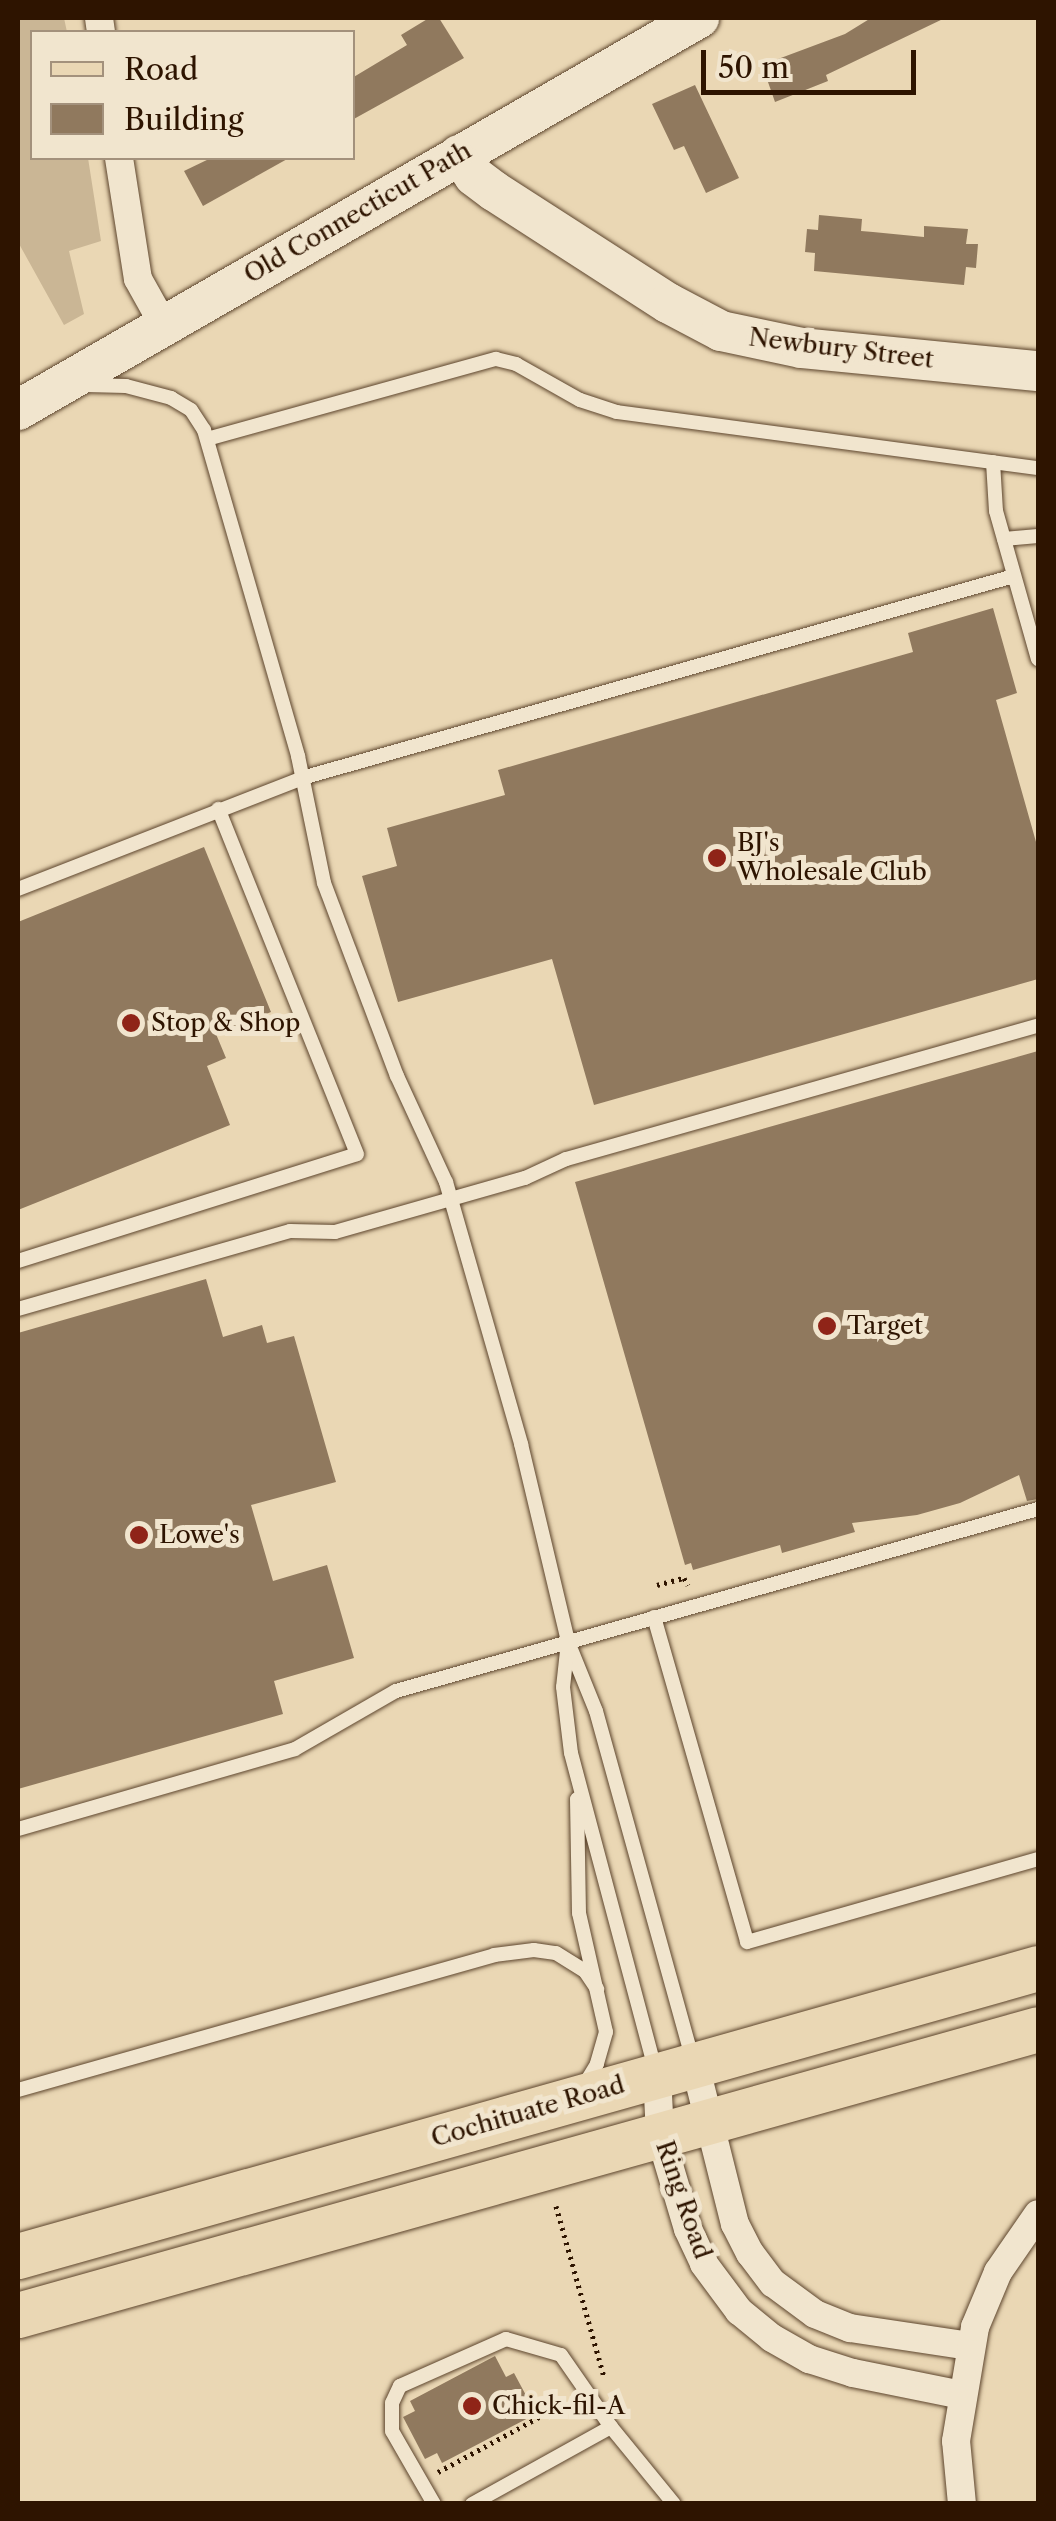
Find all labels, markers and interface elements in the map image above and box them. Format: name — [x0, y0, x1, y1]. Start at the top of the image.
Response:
legend — [30, 30, 355, 160]
scale bar — [706, 30, 921, 92]
text: 50 m — [718, 49, 789, 86]
text: Road — [124, 51, 198, 88]
text: Building — [124, 101, 244, 138]
street label: Old Connecticut Path — [239, 136, 477, 290]
street label: Newbury Street — [746, 323, 936, 375]
place label: BJ's Wholesale Club — [737, 829, 927, 888]
marker: BJ's Wholesale Club — [706, 847, 728, 869]
place label: Stop & Shop — [151, 1008, 300, 1038]
marker: Stop & Shop — [120, 1012, 142, 1034]
place label: Target — [847, 1311, 923, 1341]
marker: Target — [816, 1315, 838, 1337]
place label: Lowe's — [159, 1520, 240, 1550]
marker: Lowe's — [128, 1524, 150, 1546]
street label: Cochituate Road — [428, 2070, 628, 2154]
street label: Ring Road — [649, 2137, 717, 2263]
place label: Chick-fil-A — [492, 2391, 625, 2421]
marker: Chick-fil-A — [461, 2395, 483, 2417]

